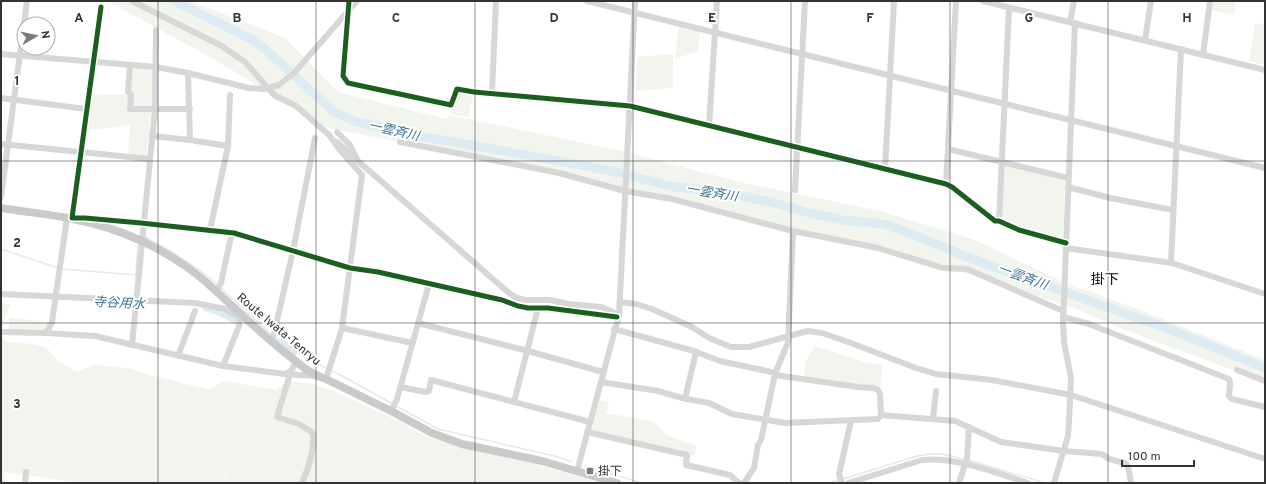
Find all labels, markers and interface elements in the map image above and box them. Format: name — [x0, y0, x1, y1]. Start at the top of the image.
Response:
text: A — [74, 11, 84, 27]
text: B — [233, 11, 242, 27]
text: C — [392, 11, 400, 27]
text: D — [549, 11, 559, 27]
text: E — [708, 11, 716, 27]
text: F — [866, 11, 874, 27]
text: G — [1025, 11, 1034, 27]
text: H — [1182, 11, 1192, 27]
north arrow — [16, 16, 56, 56]
text: N — [37, 30, 52, 40]
text: 1 — [14, 74, 20, 90]
water label: 一雲斉川 — [366, 118, 423, 146]
water label: 一雲斉川 — [685, 182, 741, 206]
text: 2 — [13, 236, 21, 252]
water label: 一雲斉川 — [995, 261, 1051, 295]
district label: 掛下 — [1091, 271, 1119, 289]
street label: Route Iwata-Tenryu — [233, 290, 324, 370]
water label: 寺谷用水 — [93, 295, 147, 313]
text: 3 — [13, 397, 21, 413]
scale bar — [1122, 442, 1194, 468]
text: 100 m — [1128, 449, 1161, 465]
place label: 掛下 — [598, 464, 622, 480]
marker: 掛下 — [585, 466, 595, 476]

